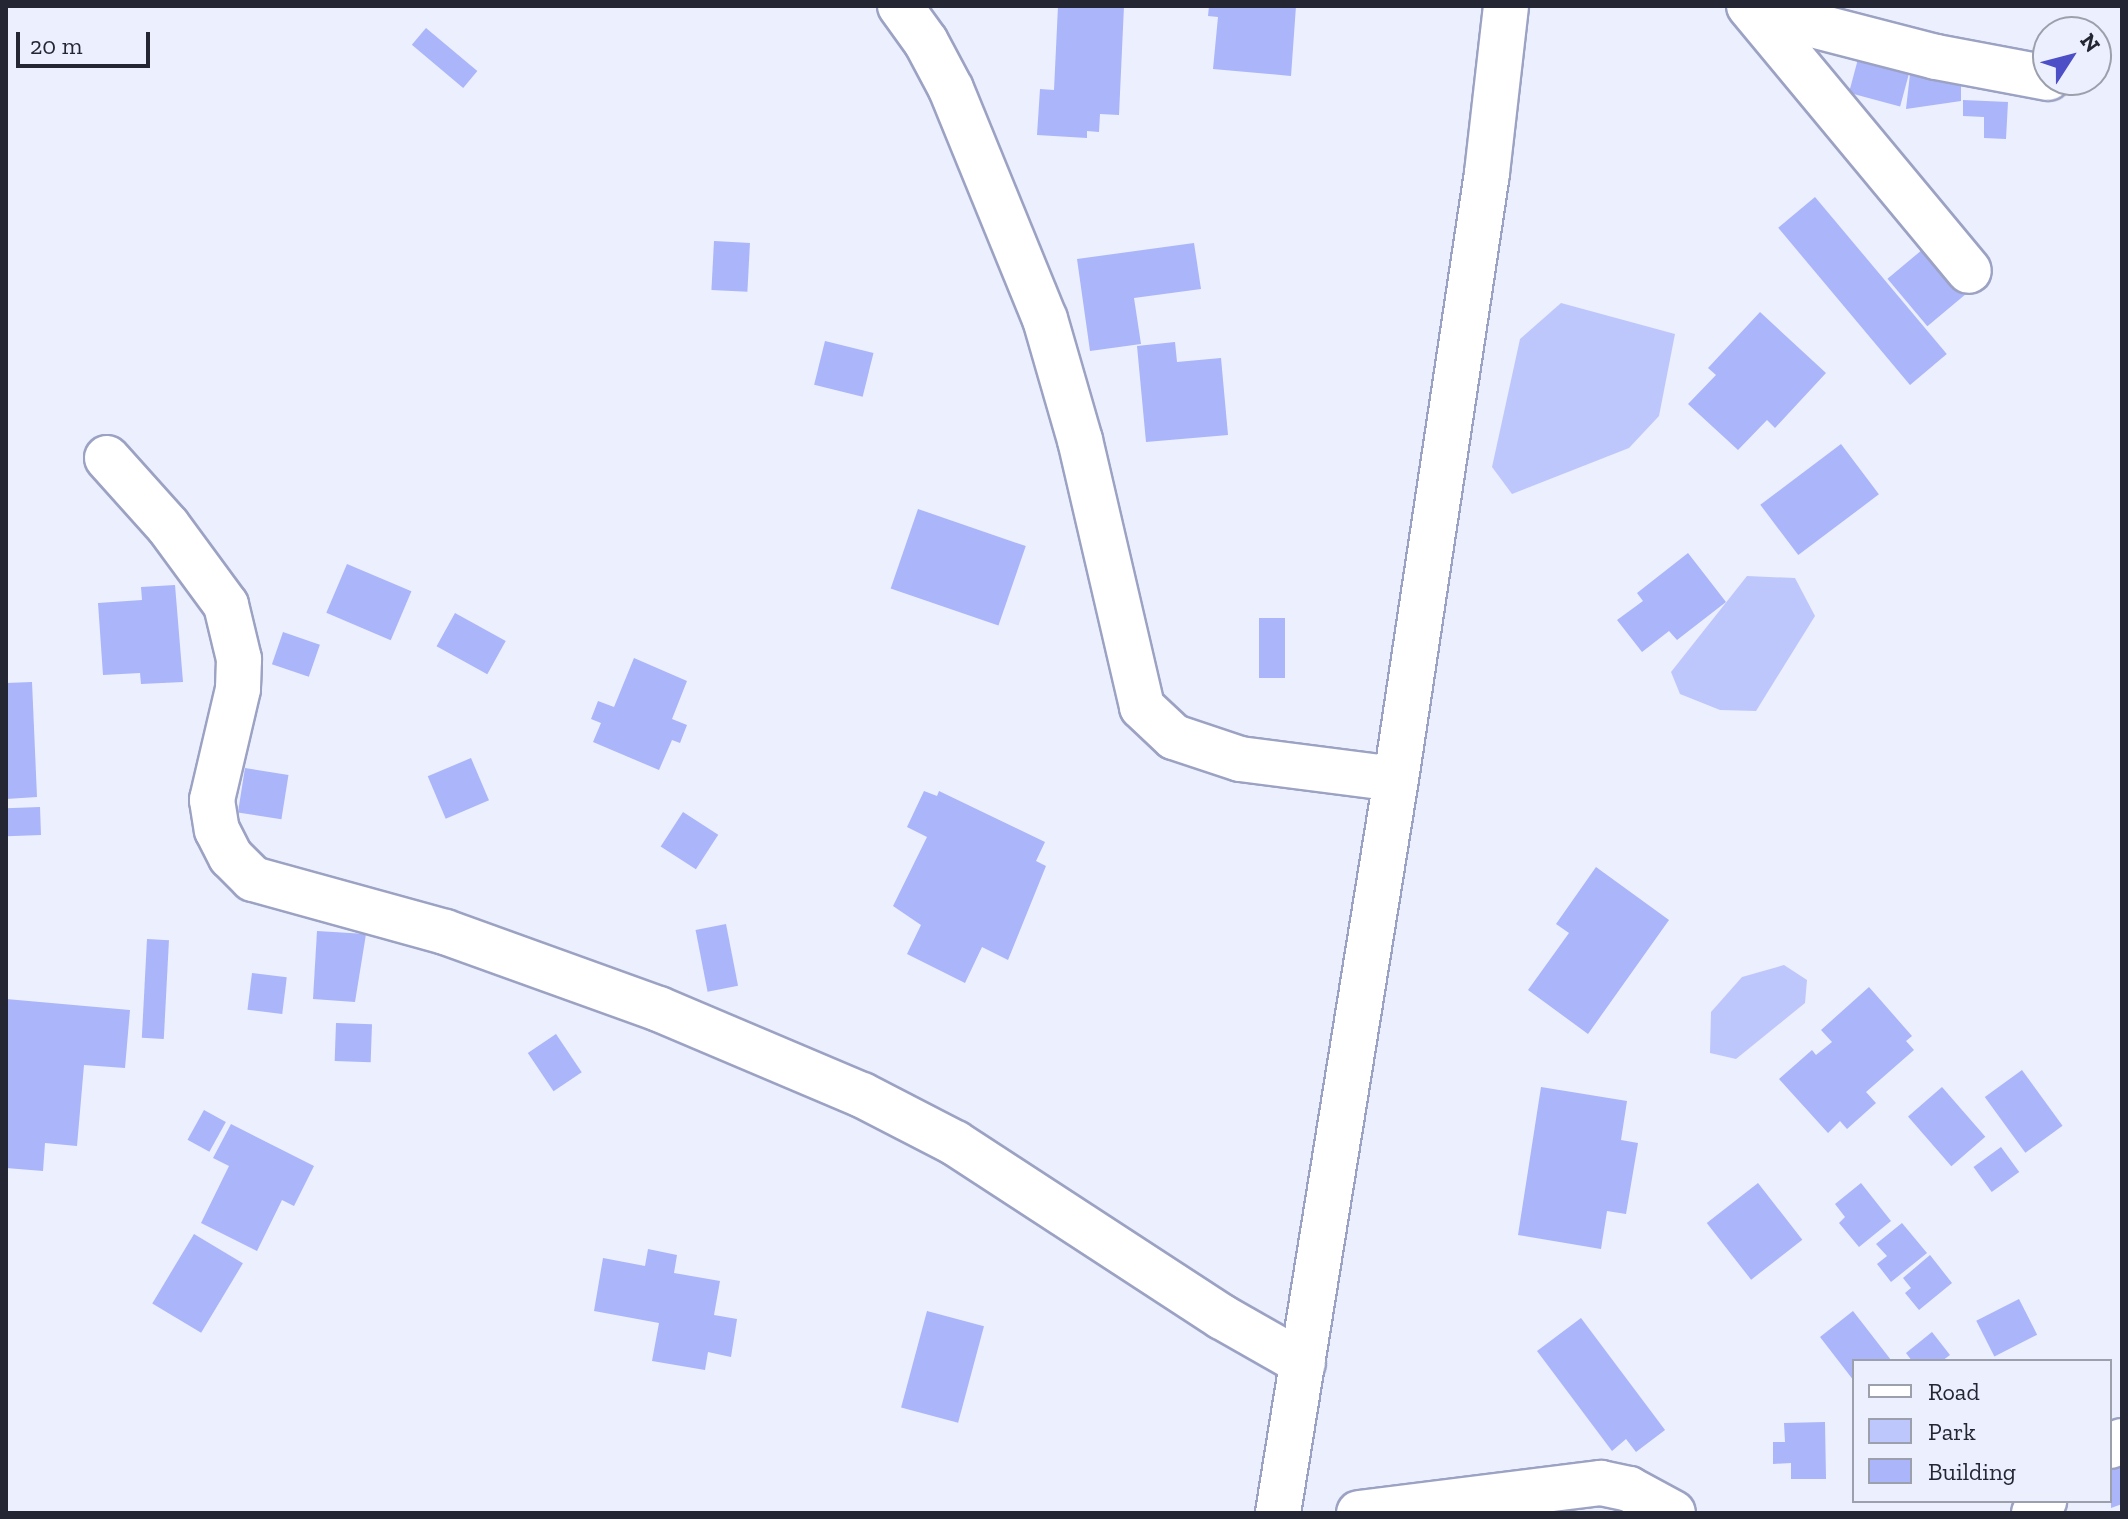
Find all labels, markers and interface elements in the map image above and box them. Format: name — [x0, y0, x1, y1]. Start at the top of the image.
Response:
scale bar — [20, 16, 154, 66]
north arrow — [2032, 16, 2112, 96]
text: N — [2074, 28, 2106, 57]
text: 20 m — [30, 31, 82, 60]
legend — [1852, 1359, 2112, 1503]
text: Road — [1928, 1377, 1980, 1406]
text: Park — [1928, 1417, 1976, 1446]
text: Building — [1928, 1457, 2016, 1486]

